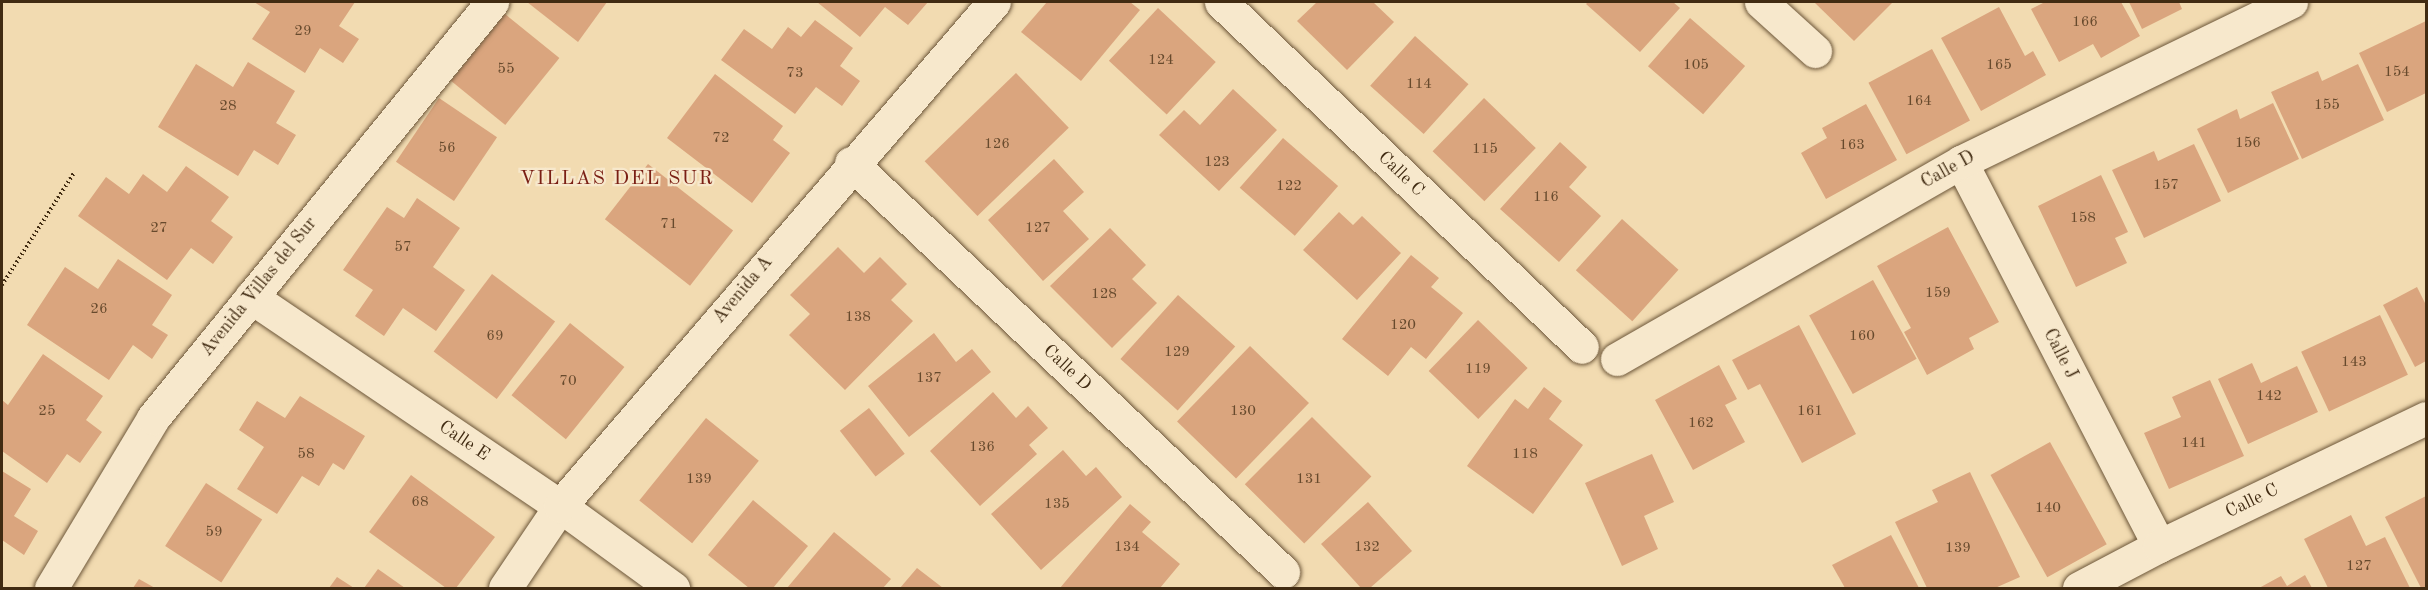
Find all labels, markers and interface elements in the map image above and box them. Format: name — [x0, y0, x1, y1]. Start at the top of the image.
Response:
house number: 166 — [2072, 14, 2098, 32]
house number: 29 — [294, 23, 312, 41]
house number: 124 — [1148, 52, 1174, 70]
house number: 105 — [1683, 57, 1709, 75]
house number: 165 — [1986, 57, 2012, 75]
house number: 55 — [497, 61, 515, 79]
house number: 154 — [2384, 64, 2410, 82]
house number: 73 — [786, 65, 804, 83]
house number: 114 — [1406, 76, 1432, 94]
house number: 164 — [1906, 93, 1932, 111]
house number: 155 — [2314, 97, 2340, 115]
house number: 28 — [219, 98, 237, 116]
house number: 72 — [712, 130, 730, 148]
house number: 156 — [2235, 135, 2261, 153]
house number: 126 — [984, 136, 1010, 154]
house number: 163 — [1839, 137, 1865, 155]
house number: 56 — [438, 140, 456, 158]
house number: 115 — [1472, 141, 1498, 159]
street label: Calle D — [1917, 146, 1979, 194]
street label: Calle C — [1373, 147, 1429, 201]
house number: 123 — [1204, 154, 1230, 172]
district label: VILLAS DEL SUR — [520, 167, 714, 191]
house number: 157 — [2153, 177, 2179, 195]
house number: 122 — [1276, 178, 1302, 196]
house number: 116 — [1533, 189, 1559, 207]
house number: 158 — [2070, 210, 2096, 228]
street label: Avenida Villas del Sur — [196, 213, 322, 361]
house number: 71 — [660, 216, 678, 234]
house number: 27 — [150, 220, 168, 238]
house number: 127 — [1025, 220, 1051, 238]
house number: 57 — [394, 239, 412, 257]
street label: Avenida A — [709, 252, 777, 328]
house number: 159 — [1925, 285, 1951, 303]
house number: 128 — [1091, 286, 1117, 304]
house number: 26 — [90, 301, 108, 319]
house number: 138 — [845, 309, 871, 327]
house number: 120 — [1390, 317, 1416, 335]
street label: Calle J — [2038, 325, 2082, 383]
house number: 69 — [486, 328, 504, 346]
house number: 160 — [1849, 328, 1875, 346]
street label: Calle D — [1038, 340, 1096, 396]
house number: 129 — [1164, 344, 1190, 362]
house number: 143 — [2341, 354, 2367, 372]
house number: 119 — [1465, 361, 1491, 379]
house number: 137 — [916, 370, 942, 388]
house number: 70 — [559, 373, 577, 391]
house number: 142 — [2256, 388, 2282, 406]
house number: 25 — [38, 403, 56, 421]
house number: 130 — [1230, 403, 1256, 421]
house number: 161 — [1797, 403, 1823, 421]
house number: 162 — [1688, 415, 1714, 433]
street label: Calle E — [435, 416, 493, 466]
house number: 141 — [2181, 435, 2207, 453]
house number: 136 — [969, 439, 995, 457]
house number: 58 — [297, 446, 315, 464]
house number: 118 — [1512, 446, 1538, 464]
house number: 139 — [686, 471, 712, 489]
house number: 131 — [1296, 471, 1322, 489]
street label: Calle C — [2222, 479, 2282, 523]
house number: 68 — [411, 494, 429, 512]
house number: 135 — [1044, 496, 1070, 514]
house number: 140 — [2035, 500, 2061, 518]
house number: 59 — [205, 524, 223, 542]
house number: 134 — [1114, 539, 1140, 557]
house number: 132 — [1354, 539, 1380, 557]
house number: 139 — [1945, 540, 1971, 558]
house number: 127 — [2346, 558, 2372, 576]

